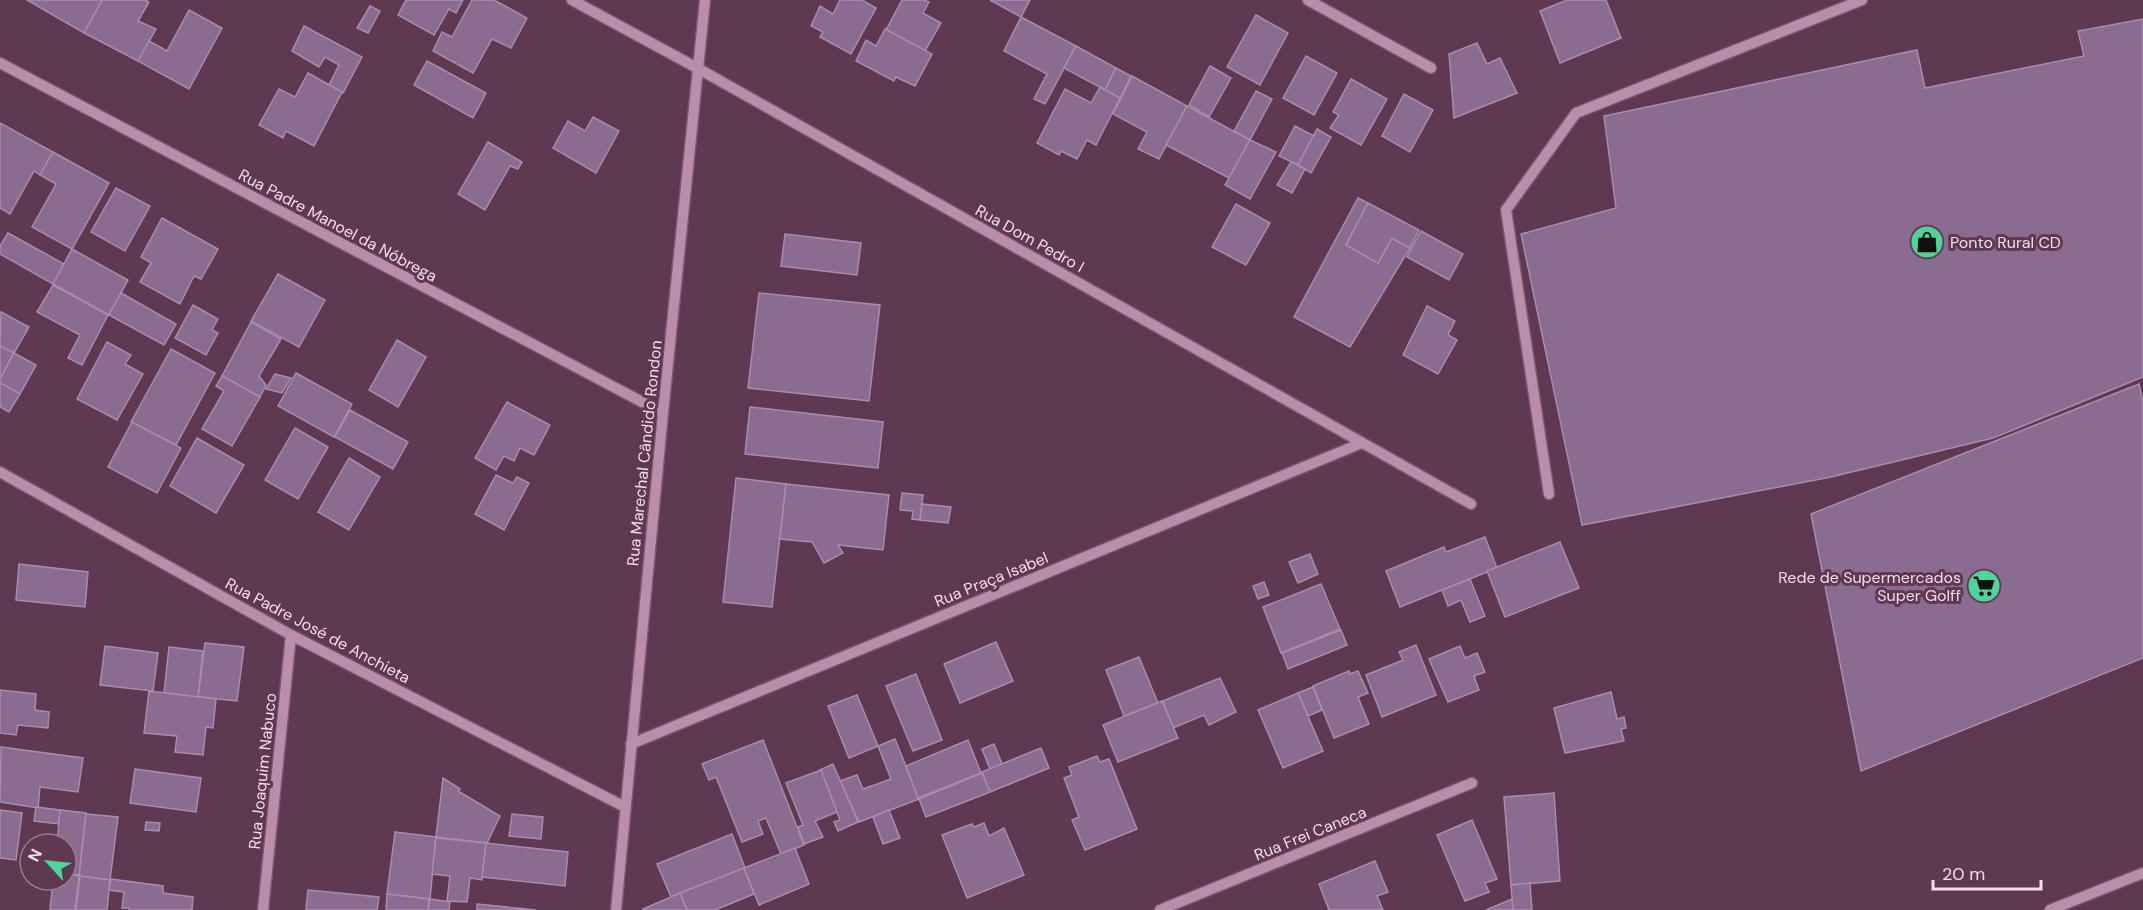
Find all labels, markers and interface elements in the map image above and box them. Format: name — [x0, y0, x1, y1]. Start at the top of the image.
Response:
street label: Rua Padre Manoel da Nóbrega — [235, 164, 441, 287]
street label: Rua Dom Pedro I — [971, 200, 1088, 277]
shop icon: Ponto Rural CD — [1909, 224, 1945, 260]
place label: Ponto Rural CD — [1950, 232, 2061, 253]
street label: Rua Marechal Cândido Rondon — [622, 339, 667, 567]
street label: Rua Praça Isabel — [931, 547, 1051, 612]
place label: Rede de Supermercados Super Golff — [1778, 567, 1961, 606]
supermarket icon: Rede de Supermercados Super Golff — [1966, 568, 2002, 604]
street label: Rua Padre José de Anchieta — [222, 573, 414, 688]
street label: Rua Joaquim Nabuco — [244, 692, 281, 850]
street label: Rua Frei Caneca — [1251, 801, 1369, 866]
north arrow — [18, 832, 78, 892]
text: N — [23, 845, 47, 865]
scale bar — [1933, 853, 2041, 891]
text: 20 m — [1942, 862, 1985, 886]

